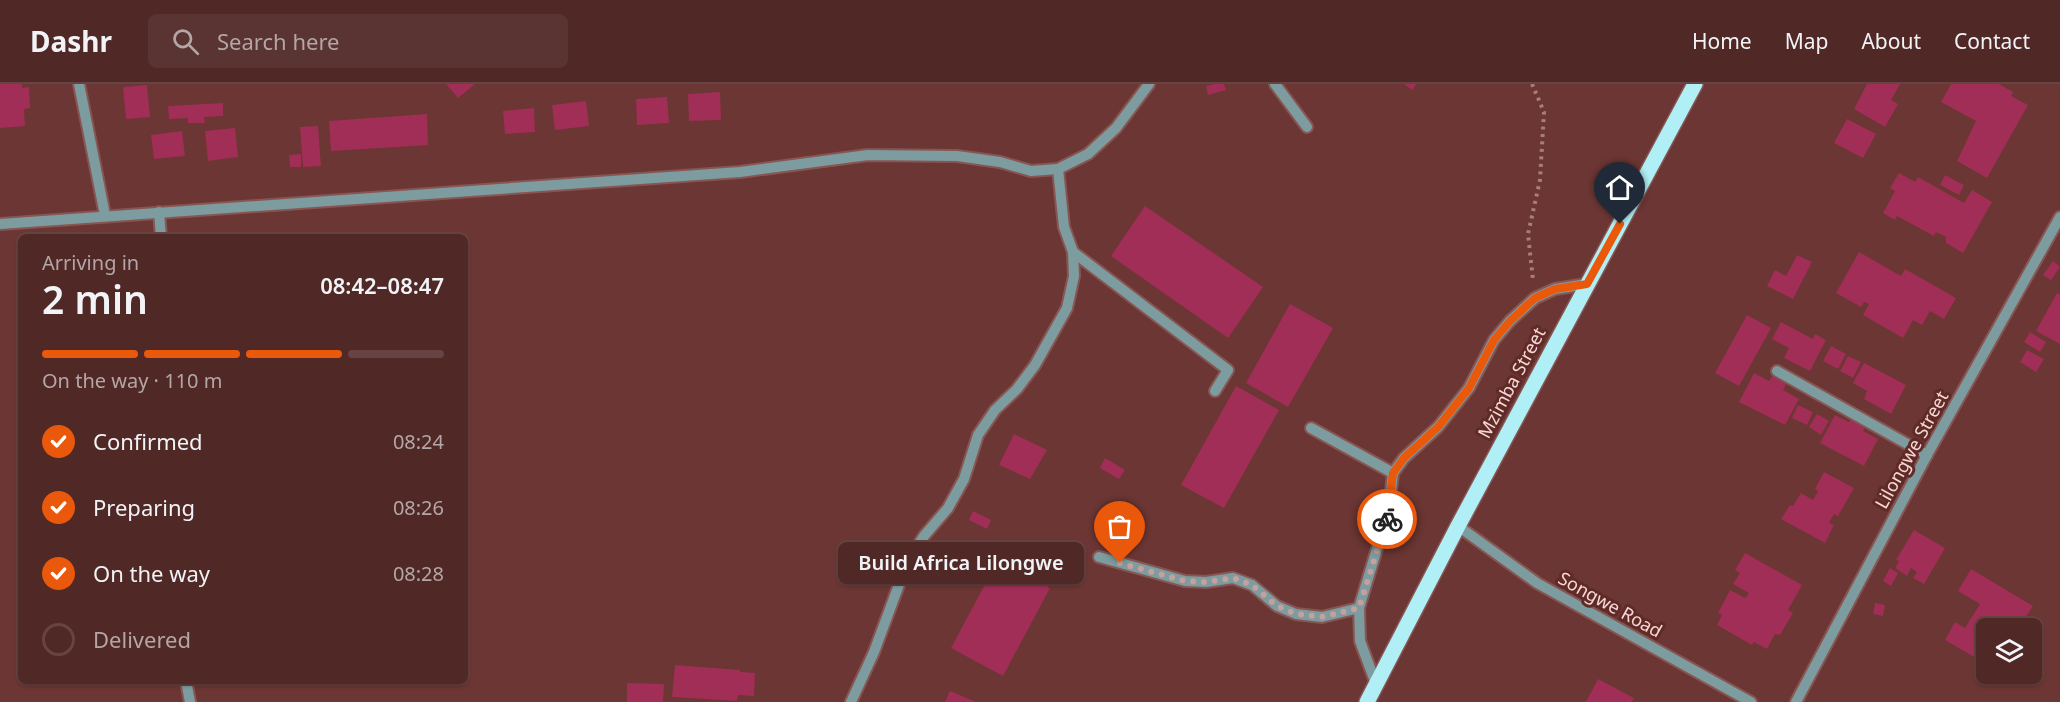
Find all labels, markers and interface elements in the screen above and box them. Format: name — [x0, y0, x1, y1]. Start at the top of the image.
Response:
search box — [148, 14, 568, 68]
text: Dashr — [30, 22, 112, 60]
icon: search — [169, 25, 202, 58]
text: Search here — [217, 26, 339, 56]
text: Home — [1692, 27, 1752, 55]
text: Map — [1785, 27, 1828, 55]
text: About — [1861, 27, 1921, 55]
text: Contact — [1954, 27, 2030, 55]
pin — [1594, 162, 1645, 224]
icon: home — [1603, 171, 1636, 204]
text: Arriving in — [42, 249, 139, 276]
text: 08:42–08:47 — [320, 270, 444, 300]
text: 2 min — [42, 272, 148, 325]
street label: Mzimba Street — [1472, 322, 1551, 442]
text: On the way · 110 m — [42, 367, 222, 394]
street label: Lilongwe Street — [1869, 386, 1954, 513]
icon: check — [42, 425, 75, 458]
text: Confirmed — [93, 426, 203, 456]
text: 08:24 — [393, 428, 444, 455]
courier — [1357, 489, 1417, 549]
icon: check — [42, 491, 75, 524]
text: Preparing — [93, 492, 195, 522]
text: 08:26 — [393, 494, 444, 521]
pin — [1094, 501, 1145, 563]
icon: bike — [1371, 503, 1404, 536]
icon: bag — [1103, 510, 1136, 543]
callout: Build Africa Lilongwe — [838, 542, 1084, 584]
text: Build Africa Lilongwe — [858, 549, 1064, 576]
icon: check — [42, 557, 75, 590]
text: On the way — [93, 558, 210, 588]
text: 08:28 — [393, 560, 444, 587]
street label: Songwe Road — [1554, 566, 1667, 643]
map controls — [1976, 618, 2042, 684]
button: layers — [1976, 618, 2042, 684]
text: Delivered — [93, 624, 191, 654]

